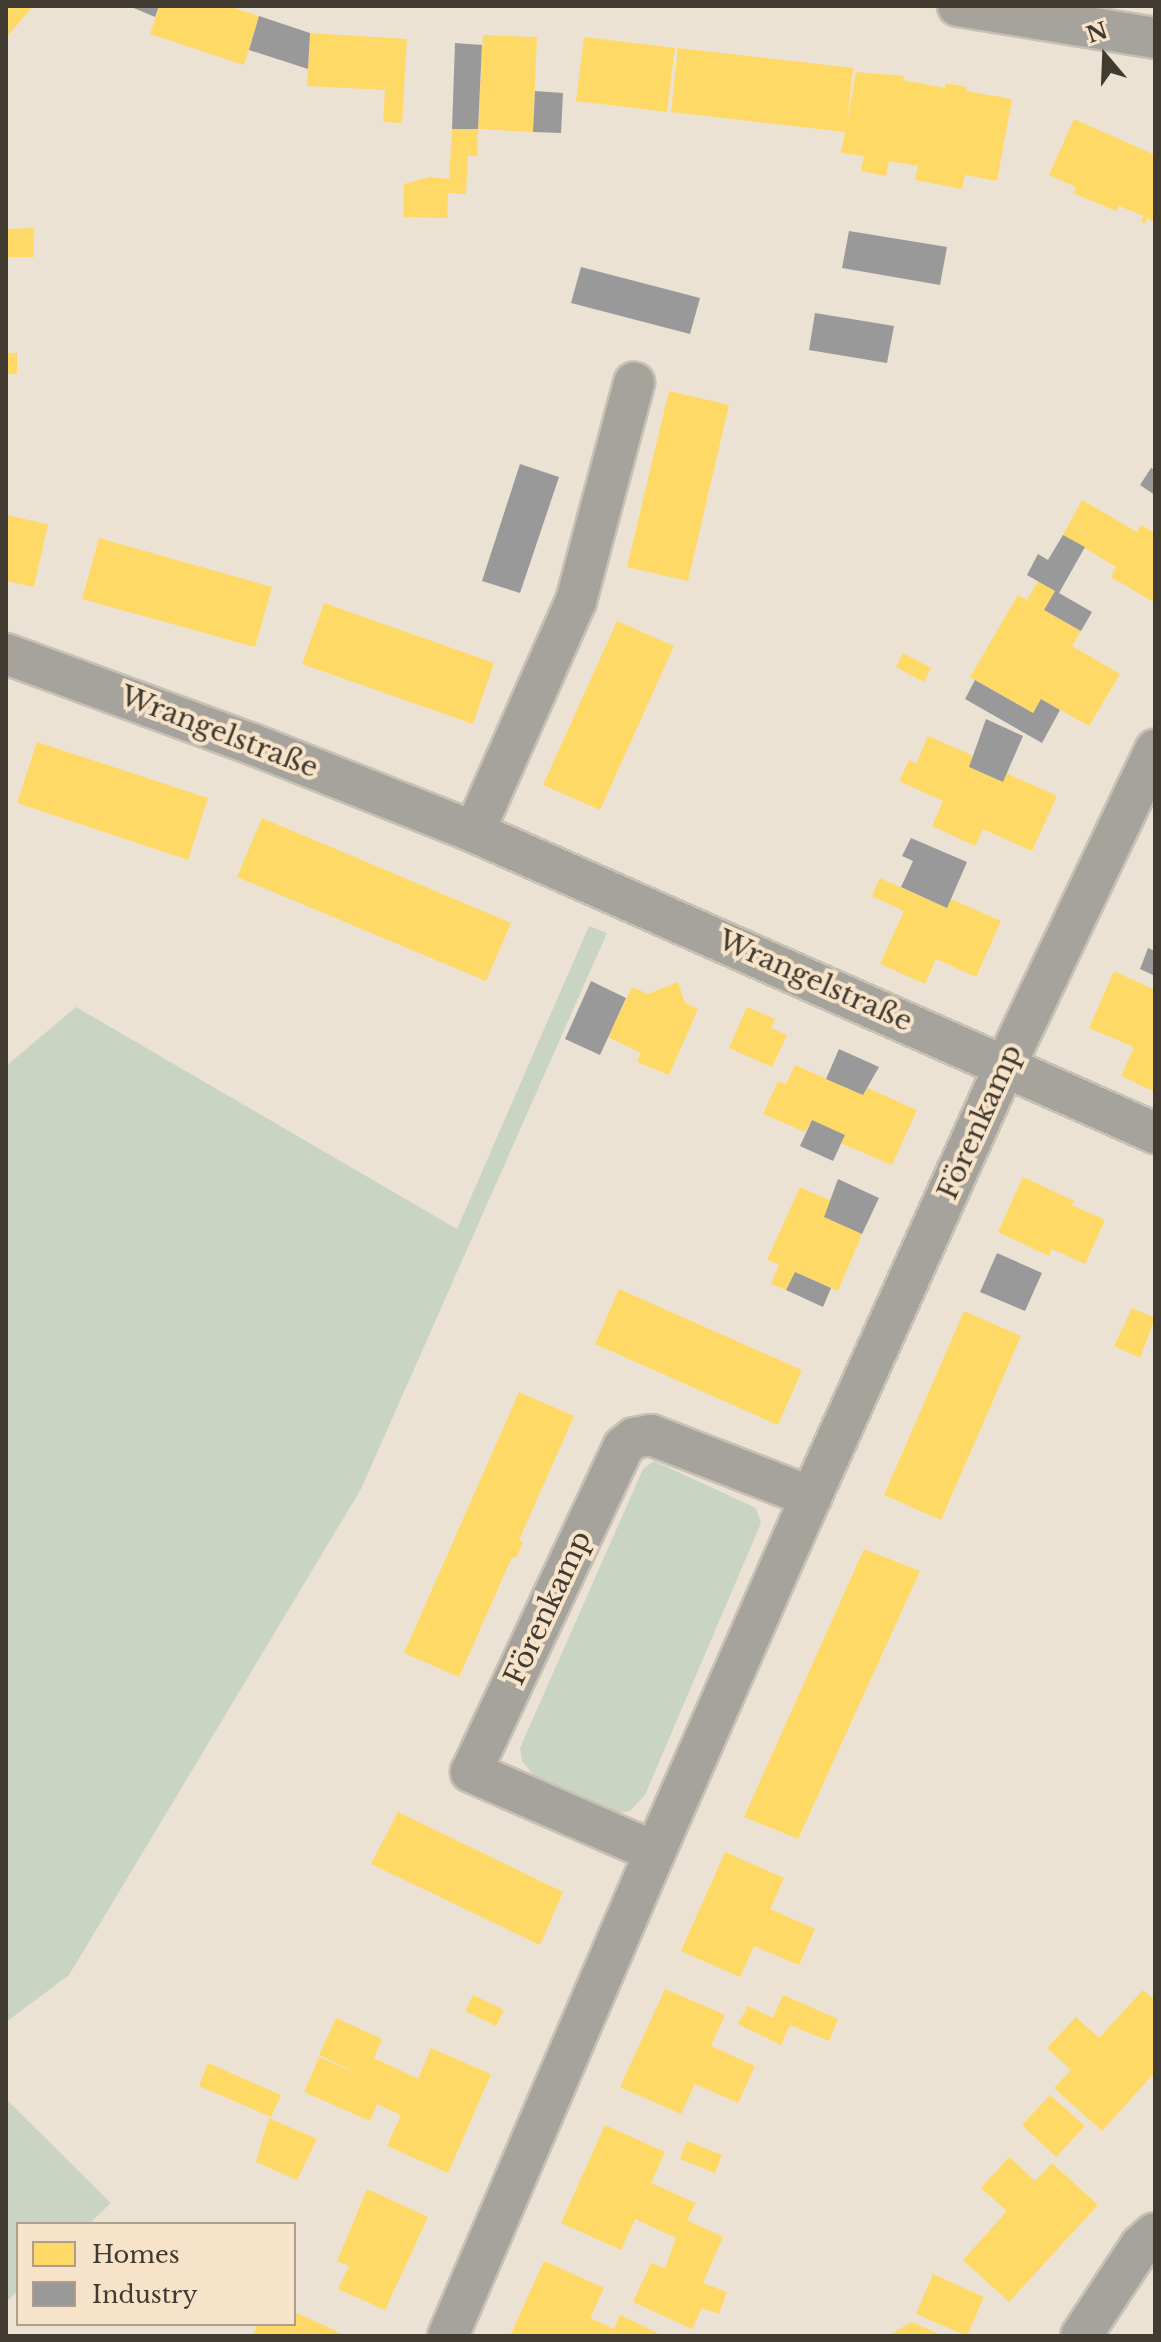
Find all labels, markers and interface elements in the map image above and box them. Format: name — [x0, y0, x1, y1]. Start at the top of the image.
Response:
north arrow — [1065, 16, 1145, 96]
text: N — [1083, 17, 1111, 49]
street label: Wrangelstraße — [116, 679, 322, 785]
street label: Wrangelstraße — [713, 923, 917, 1039]
street label: Förenkamp — [931, 1039, 1029, 1205]
street label: Förenkamp — [498, 1526, 598, 1690]
legend — [16, 2222, 296, 2326]
text: Homes — [92, 2240, 180, 2269]
text: Industry — [92, 2280, 198, 2309]

